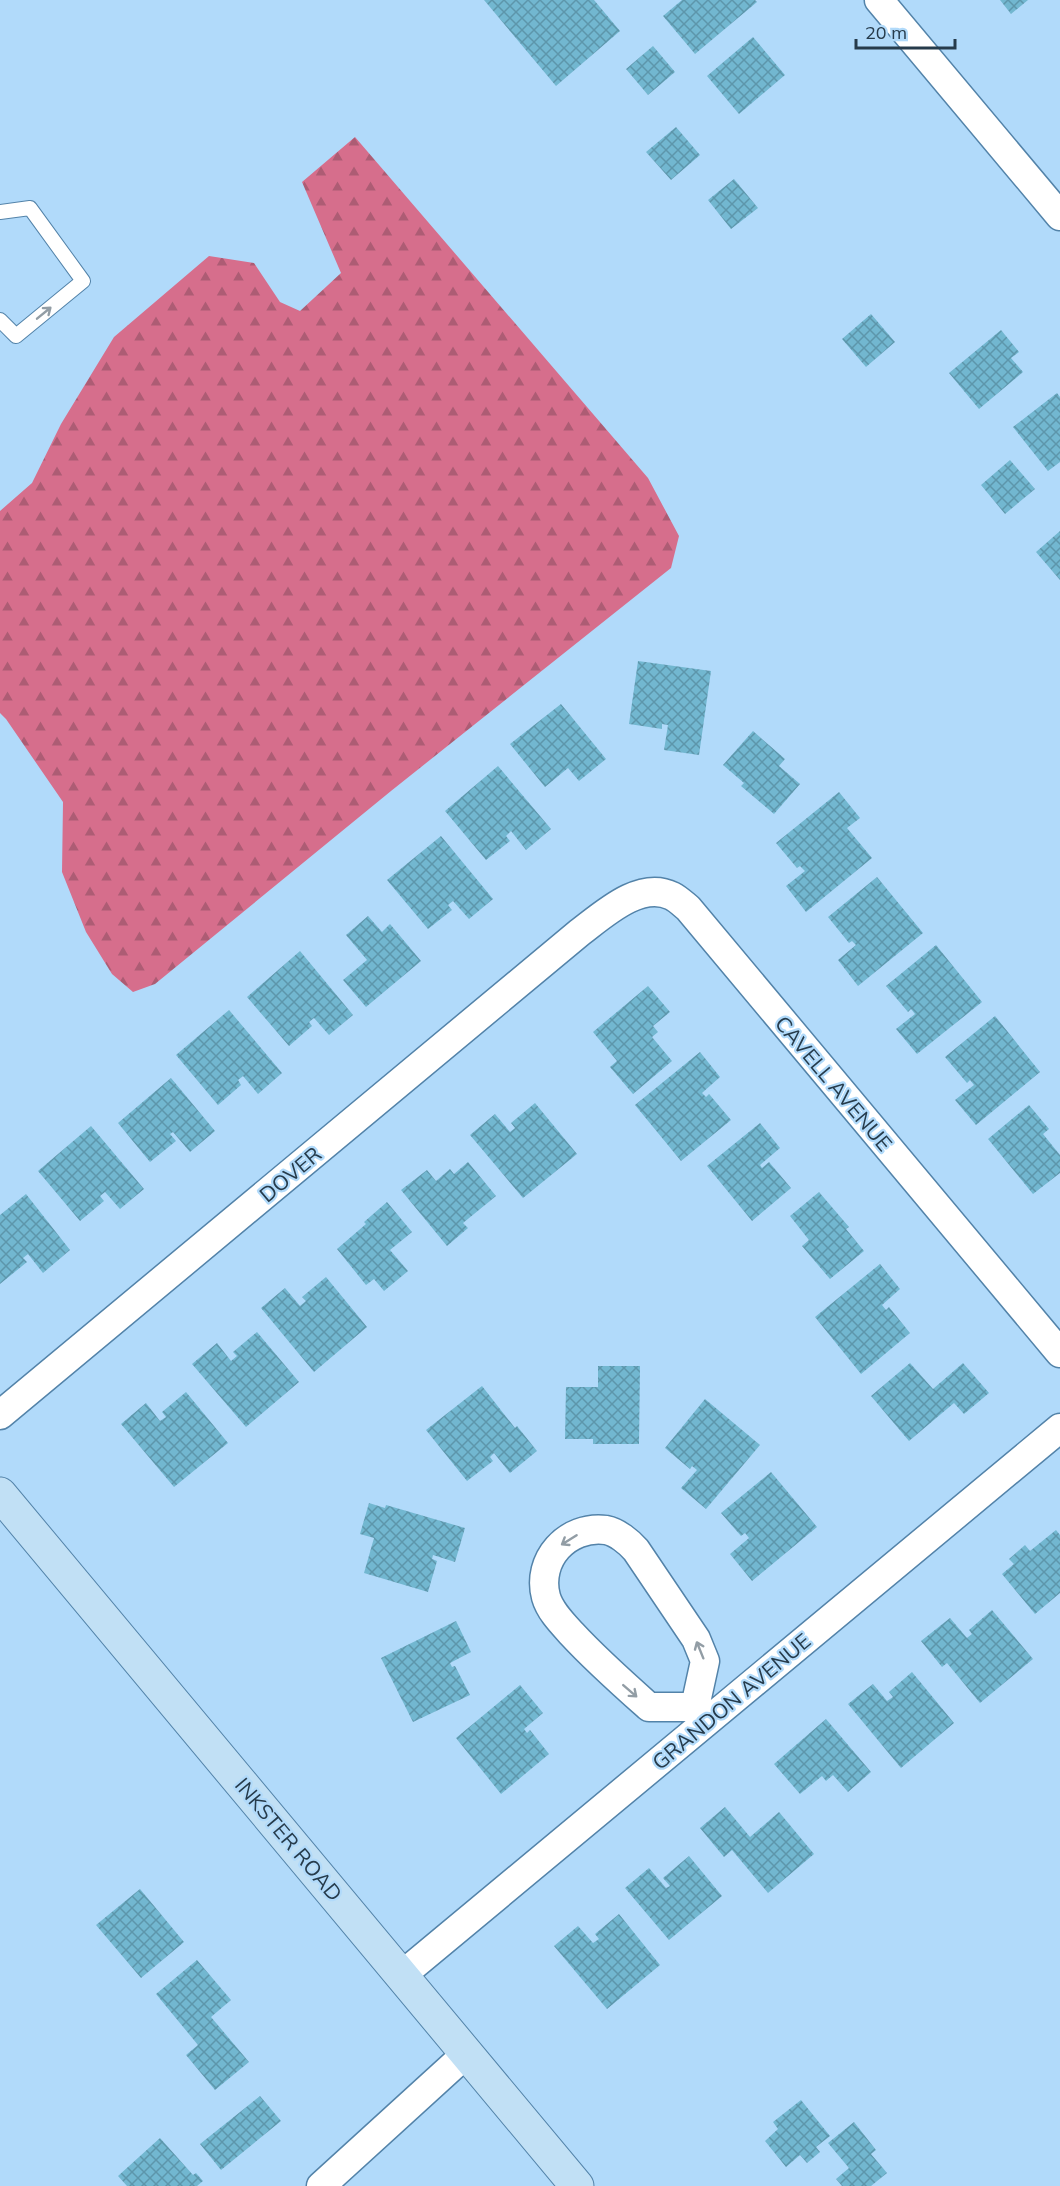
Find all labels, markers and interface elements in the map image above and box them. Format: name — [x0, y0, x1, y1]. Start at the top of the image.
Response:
scale bar — [856, 12, 955, 50]
text: 20 m — [865, 21, 907, 44]
one-way arrow — [35, 307, 51, 320]
street label: CAVELL AVENUE — [770, 1010, 898, 1156]
street label: DOVER — [254, 1141, 326, 1207]
one-way arrow — [560, 1533, 577, 1546]
street label: GRANDON AVENUE — [647, 1627, 815, 1775]
one-way arrow — [694, 1641, 705, 1660]
one-way arrow — [622, 1684, 637, 1698]
street label: INKSTER ROAD — [230, 1772, 348, 1906]

